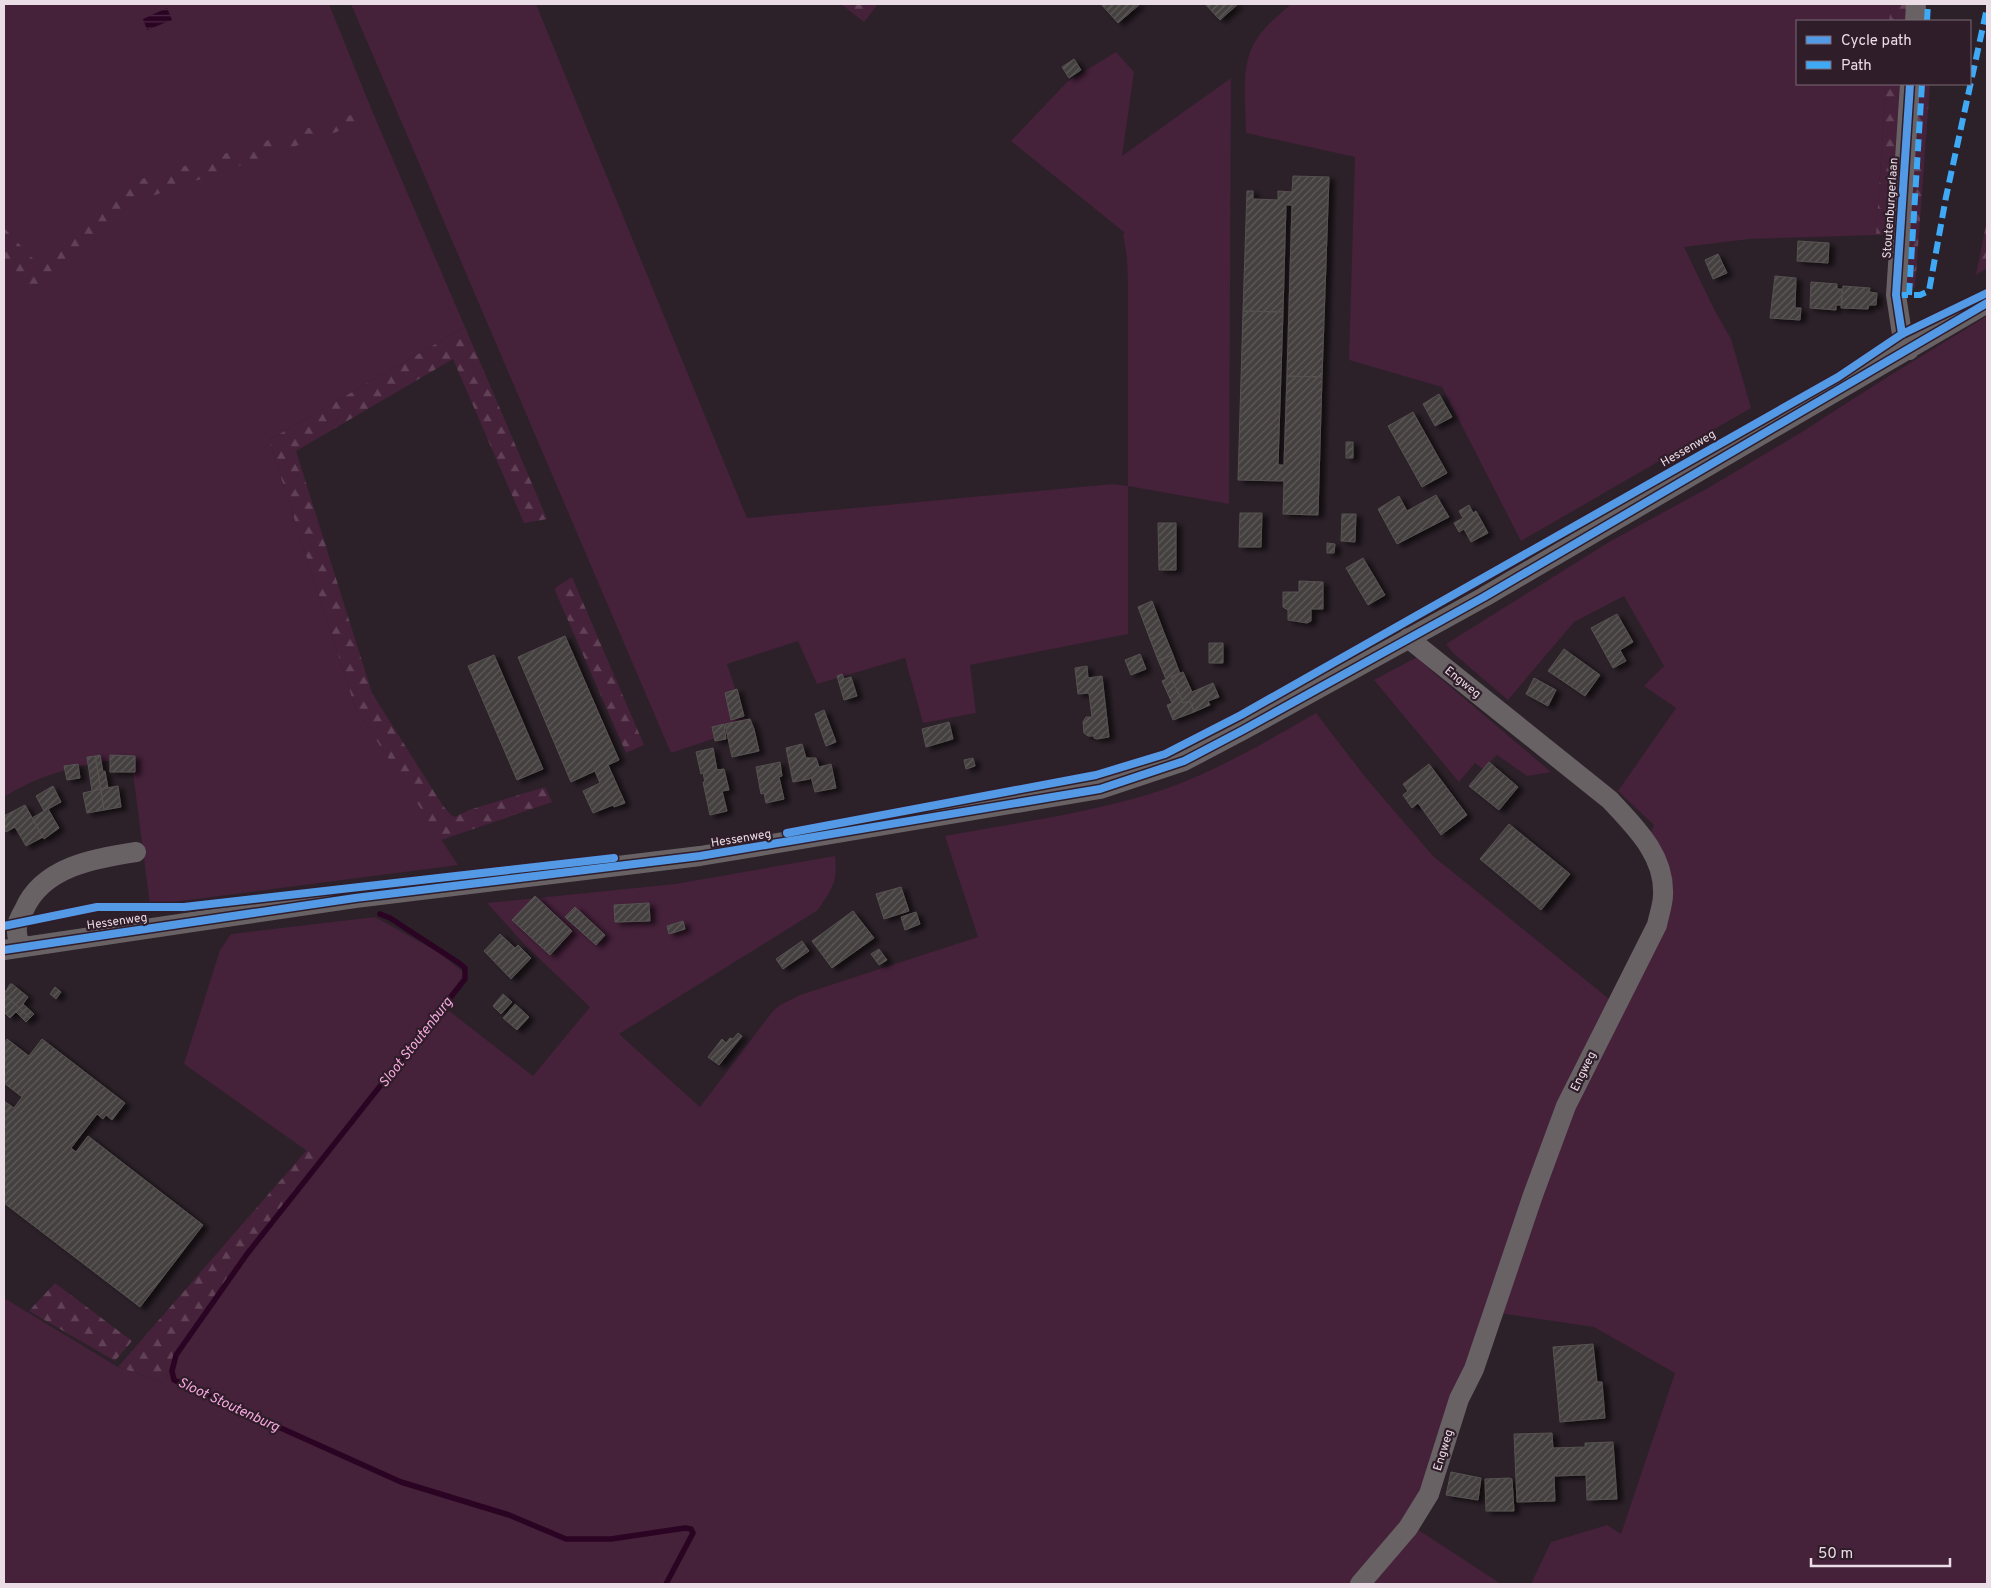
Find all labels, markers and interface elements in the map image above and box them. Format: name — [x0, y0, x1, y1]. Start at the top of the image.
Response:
legend — [1796, 20, 1971, 85]
text: Cycle path — [1841, 32, 1912, 51]
text: Path — [1841, 57, 1872, 76]
street label: Stoutenburgerlaan — [1879, 157, 1903, 259]
street label: Hessenweg — [1658, 427, 1719, 471]
street label: Engweg — [1441, 663, 1484, 702]
street label: Hessenweg — [710, 826, 773, 852]
street label: Hessenweg — [86, 910, 148, 934]
water label: Sloot Stoutenburg — [376, 994, 457, 1091]
street label: Engweg — [1567, 1049, 1600, 1094]
water label: Sloot Stoutenburg — [175, 1374, 282, 1436]
street label: Engweg — [1430, 1428, 1458, 1473]
scale bar — [1811, 1536, 1950, 1568]
text: 50 m — [1818, 1545, 1853, 1564]

